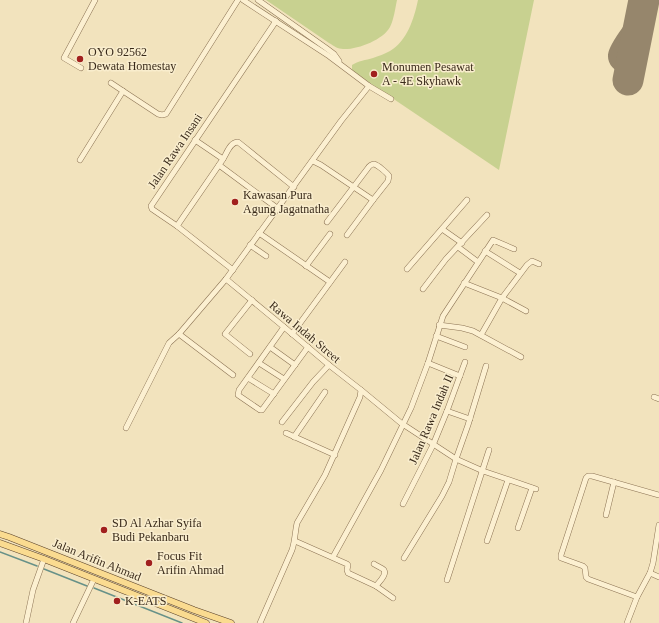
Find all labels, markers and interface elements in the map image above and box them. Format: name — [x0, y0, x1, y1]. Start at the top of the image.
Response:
place label: OYO 92562 Dewata Homestay — [88, 45, 176, 73]
marker: OYO 92562 Dewata Homestay — [75, 54, 85, 64]
place label: Monumen Pesawat A - 4E Skyhawk — [382, 60, 474, 88]
marker: Monumen Pesawat A - 4E Skyhawk — [369, 69, 379, 79]
street label: Jalan Rawa Insani — [145, 110, 206, 191]
place label: Kawasan Pura Agung Jagatnatha — [243, 188, 330, 216]
marker: Kawasan Pura Agung Jagatnatha — [230, 197, 240, 207]
street label: Rawa Indah Street — [267, 298, 344, 366]
street label: Jalan Rawa Indah II — [406, 372, 456, 466]
place label: SD Al Azhar Syifa Budi Pekanbaru — [112, 516, 202, 544]
marker: SD Al Azhar Syifa Budi Pekanbaru — [99, 525, 109, 535]
street label: Jalan Arifin Ahmad — [51, 536, 143, 584]
place label: Focus Fit Arifin Ahmad — [157, 549, 224, 577]
marker: Focus Fit Arifin Ahmad — [144, 558, 154, 568]
place label: K-EATS — [125, 594, 166, 608]
marker: K-EATS — [112, 596, 122, 606]

